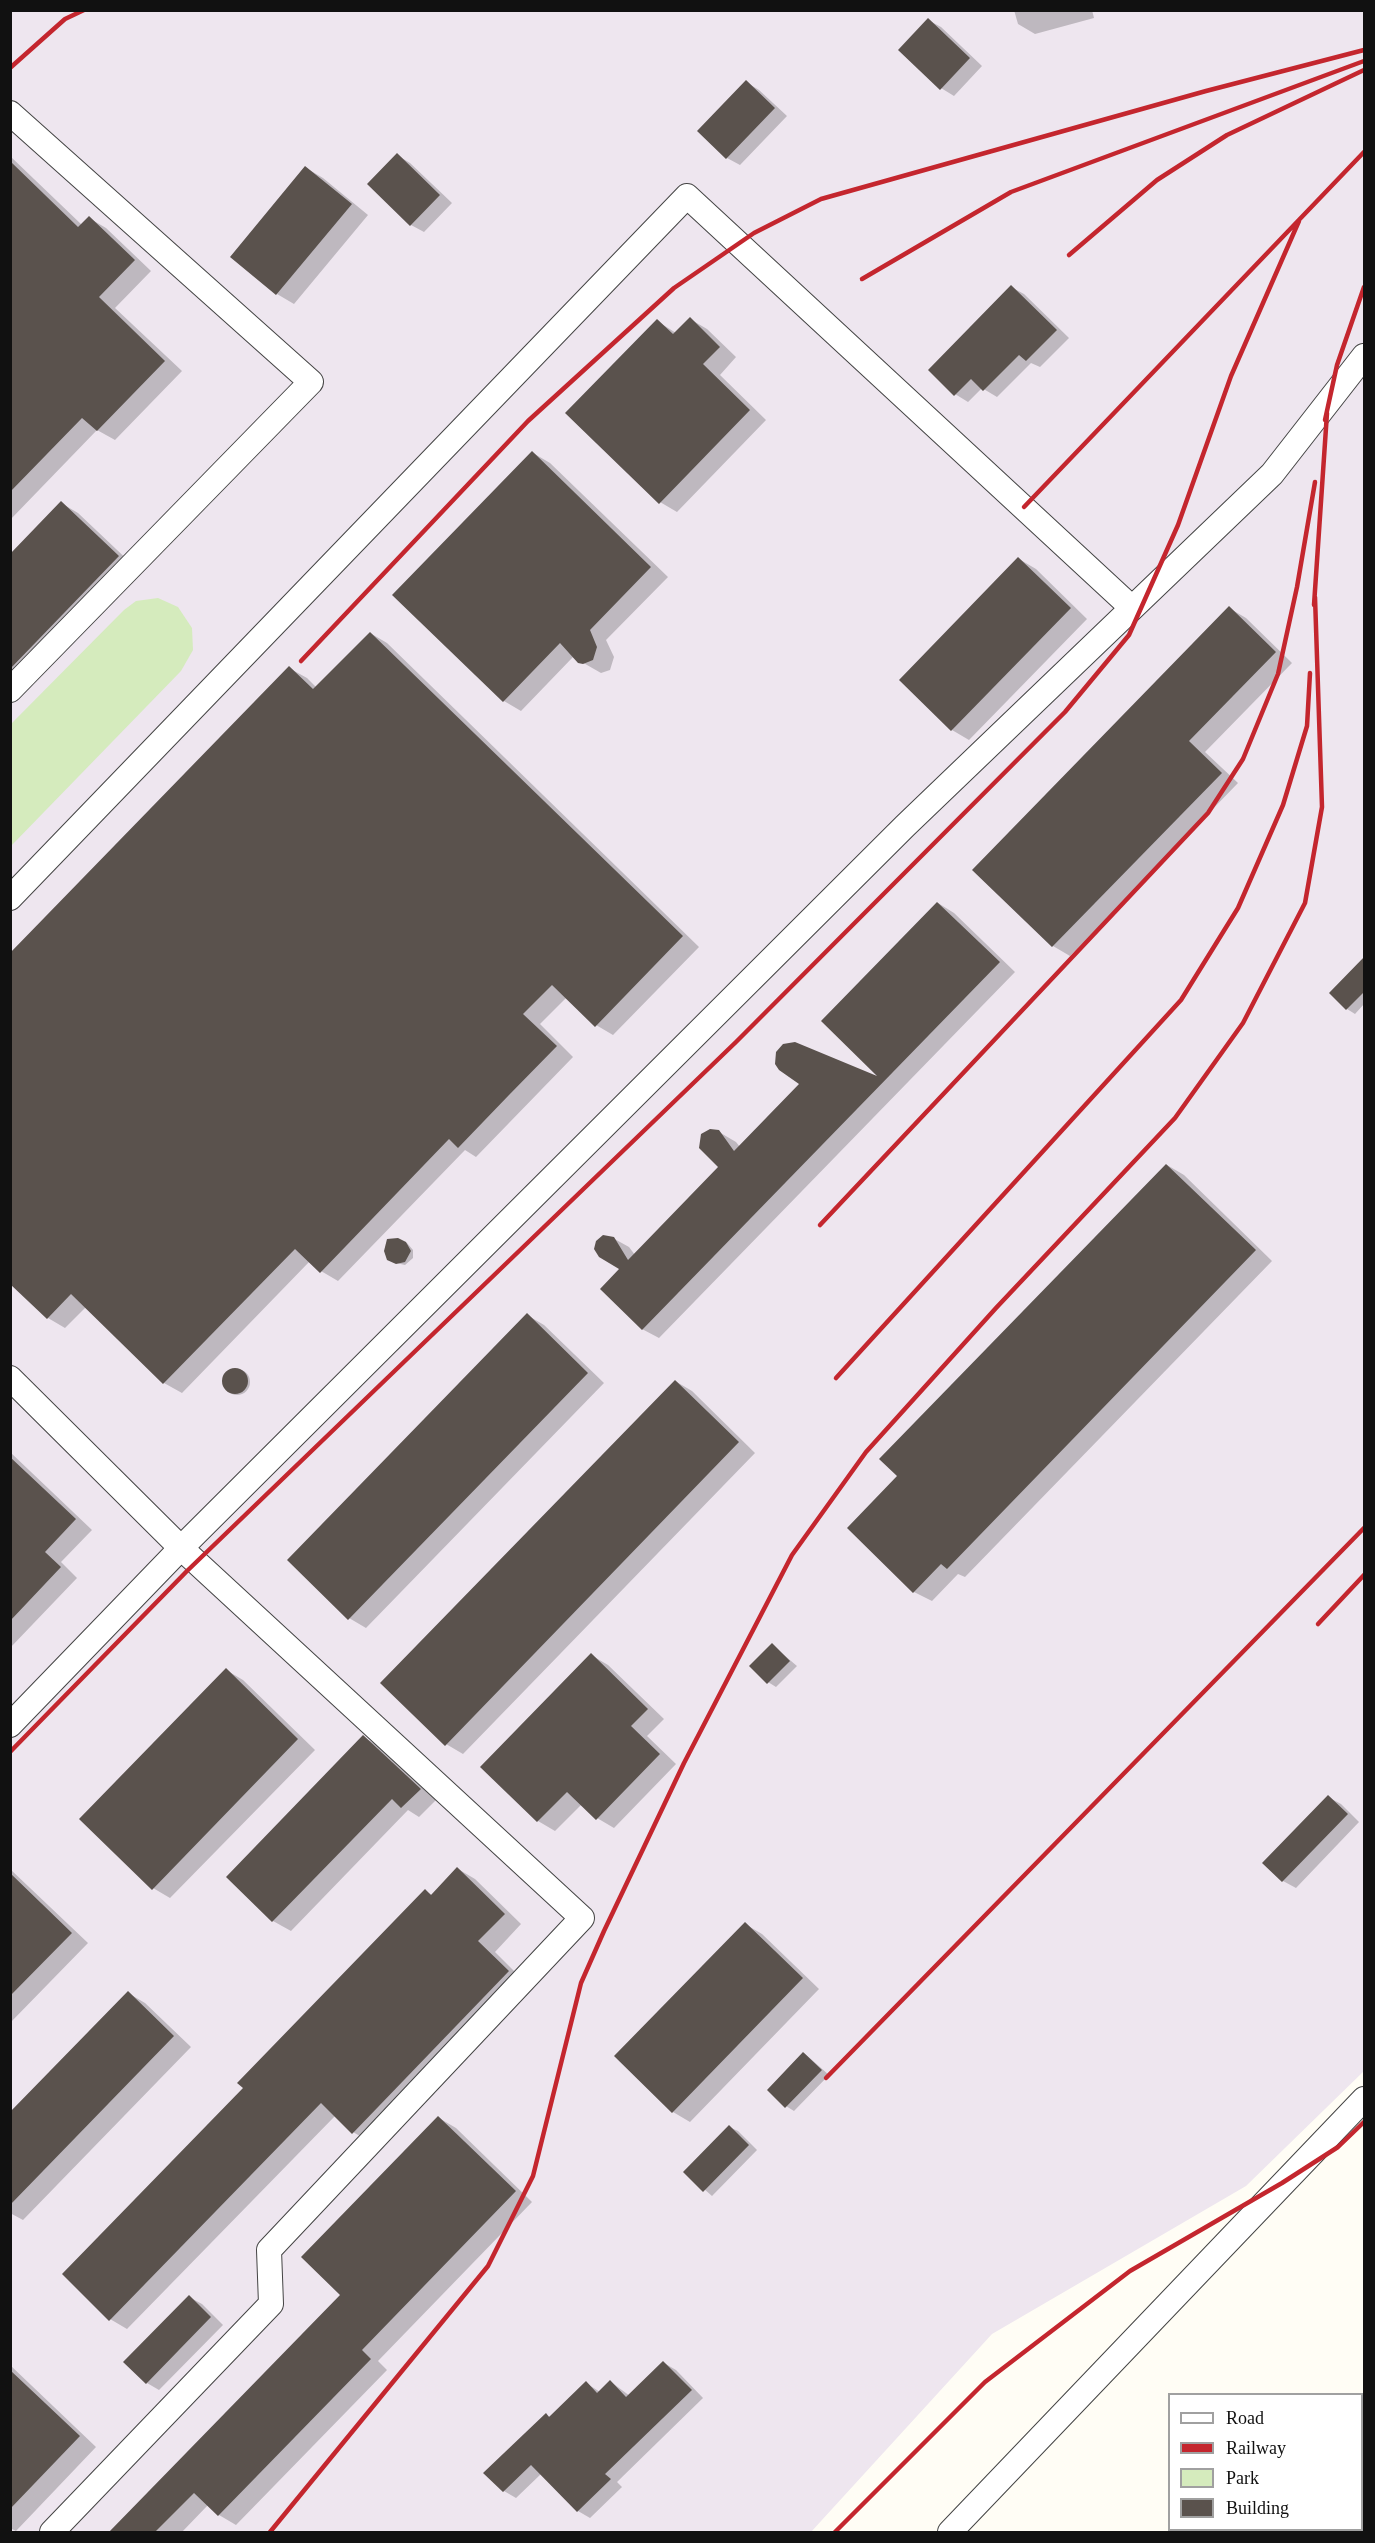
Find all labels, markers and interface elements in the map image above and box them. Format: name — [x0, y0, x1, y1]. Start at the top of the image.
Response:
legend — [1168, 2393, 1363, 2531]
text: Road — [1226, 2408, 1264, 2428]
text: Railway — [1226, 2438, 1286, 2458]
text: Park — [1226, 2468, 1259, 2488]
text: Building — [1226, 2498, 1289, 2518]

